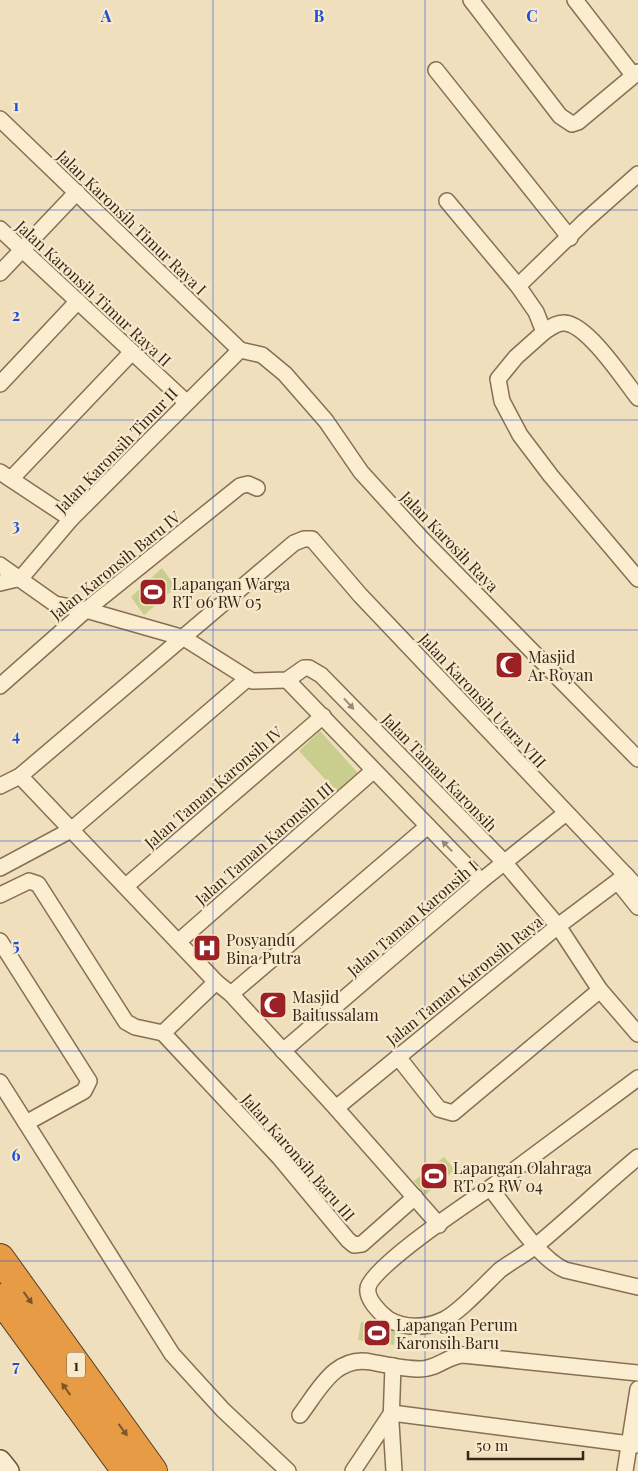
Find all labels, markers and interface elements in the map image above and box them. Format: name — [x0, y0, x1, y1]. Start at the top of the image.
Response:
text: A — [100, 5, 112, 26]
text: B — [314, 5, 325, 26]
text: C — [526, 5, 538, 26]
text: 1 — [13, 94, 19, 115]
street label: Jalan Karonsih Timur Raya I — [52, 144, 211, 299]
street label: Jalan Karonsih Timur Raya II — [11, 215, 176, 371]
text: 2 — [12, 304, 20, 325]
street label: Jalan Karonsih Timur II — [50, 383, 182, 518]
street label: Jalan Karosih Raya — [396, 485, 504, 596]
street label: Jalan Karonsih Baru IV — [45, 505, 185, 625]
text: 3 — [12, 514, 20, 535]
place label: Lapangan Warga RT 06 RW 05 — [172, 573, 290, 612]
sports icon: Lapangan Warga RT 06 RW 05 — [138, 577, 168, 607]
street label: Jalan Karonsih Utara VIII — [414, 627, 551, 772]
place label: Masjid Ar Royan — [527, 646, 594, 685]
mosque icon: Masjid Ar Royan — [494, 650, 524, 680]
one-way arrow — [344, 697, 355, 710]
street label: Jalan Taman Karonsih — [377, 708, 502, 836]
street label: Jalan Taman Karonsih IV — [139, 721, 287, 853]
text: 4 — [12, 724, 20, 745]
street label: Jalan Taman Karonsih III — [190, 777, 338, 910]
one-way arrow — [441, 840, 453, 852]
street label: Jalan Taman Karonsih I — [342, 856, 482, 981]
street label: Jalan Taman Karonsih Raya — [381, 910, 546, 1050]
place label: Posyandu Bina Putra — [226, 929, 301, 968]
hospital icon: Posyandu Bina Putra — [192, 933, 222, 963]
text: 5 — [12, 934, 20, 955]
place label: Masjid Baitussalam — [292, 986, 379, 1025]
mosque icon: Masjid Baitussalam — [258, 990, 288, 1020]
street label: Jalan Karonsih Baru III — [237, 1088, 360, 1225]
text: 6 — [12, 1144, 21, 1165]
place label: Lapangan Olahraga RT 02 RW 04 — [453, 1157, 592, 1196]
sports icon: Lapangan Olahraga RT 02 RW 04 — [419, 1161, 449, 1191]
one-way arrow — [23, 1291, 34, 1304]
place label: Lapangan Perum Karonsih Baru — [396, 1314, 518, 1353]
sports icon: Lapangan Perum Karonsih Baru — [362, 1318, 392, 1348]
road number: 1 — [67, 1352, 85, 1378]
text: 7 — [12, 1355, 20, 1376]
one-way arrow — [61, 1382, 71, 1396]
one-way arrow — [118, 1423, 128, 1437]
scale bar — [468, 1428, 583, 1460]
text: 50 m — [476, 1435, 509, 1455]

